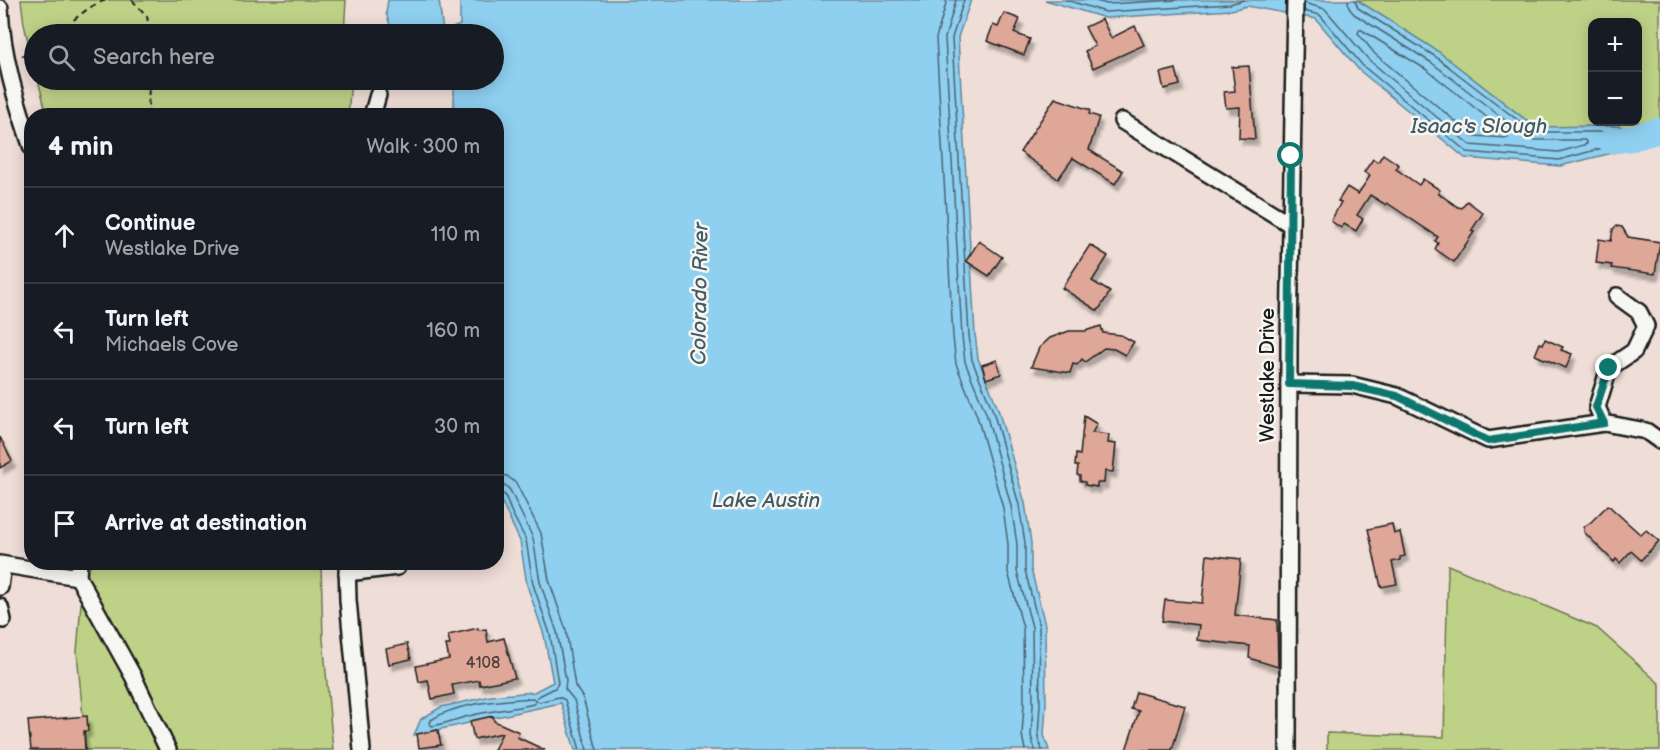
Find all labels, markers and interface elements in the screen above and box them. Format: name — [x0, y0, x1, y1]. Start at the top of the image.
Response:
map controls — [1588, 18, 1642, 126]
button: + — [1588, 18, 1642, 72]
search box — [24, 24, 504, 90]
icon: search — [45, 41, 78, 74]
text: Search here — [93, 44, 215, 71]
button: − — [1588, 72, 1642, 126]
water label: Isaac's Slough — [1410, 114, 1548, 139]
text: 4 min — [48, 132, 113, 163]
text: Walk · 300 m — [367, 135, 480, 159]
route start — [1277, 142, 1303, 168]
text: Continue — [105, 210, 195, 237]
icon: ahead — [48, 219, 81, 252]
water label: Colorado River — [686, 221, 714, 365]
text: 110 m — [431, 223, 480, 247]
text: Westlake Drive — [105, 237, 239, 261]
text: Turn left — [105, 306, 189, 333]
street label: Westlake Drive — [1256, 308, 1280, 442]
icon: left — [48, 315, 81, 348]
text: 160 m — [426, 319, 480, 343]
text: Michaels Cove — [105, 333, 238, 357]
route end — [1595, 354, 1621, 380]
icon: left — [48, 411, 81, 444]
text: Turn left — [105, 414, 189, 441]
text: 30 m — [434, 415, 480, 439]
water label: Lake Austin — [712, 488, 820, 513]
icon: arrive — [48, 507, 81, 540]
text: Arrive at destination — [105, 510, 307, 537]
house number: 4108 — [466, 654, 500, 673]

